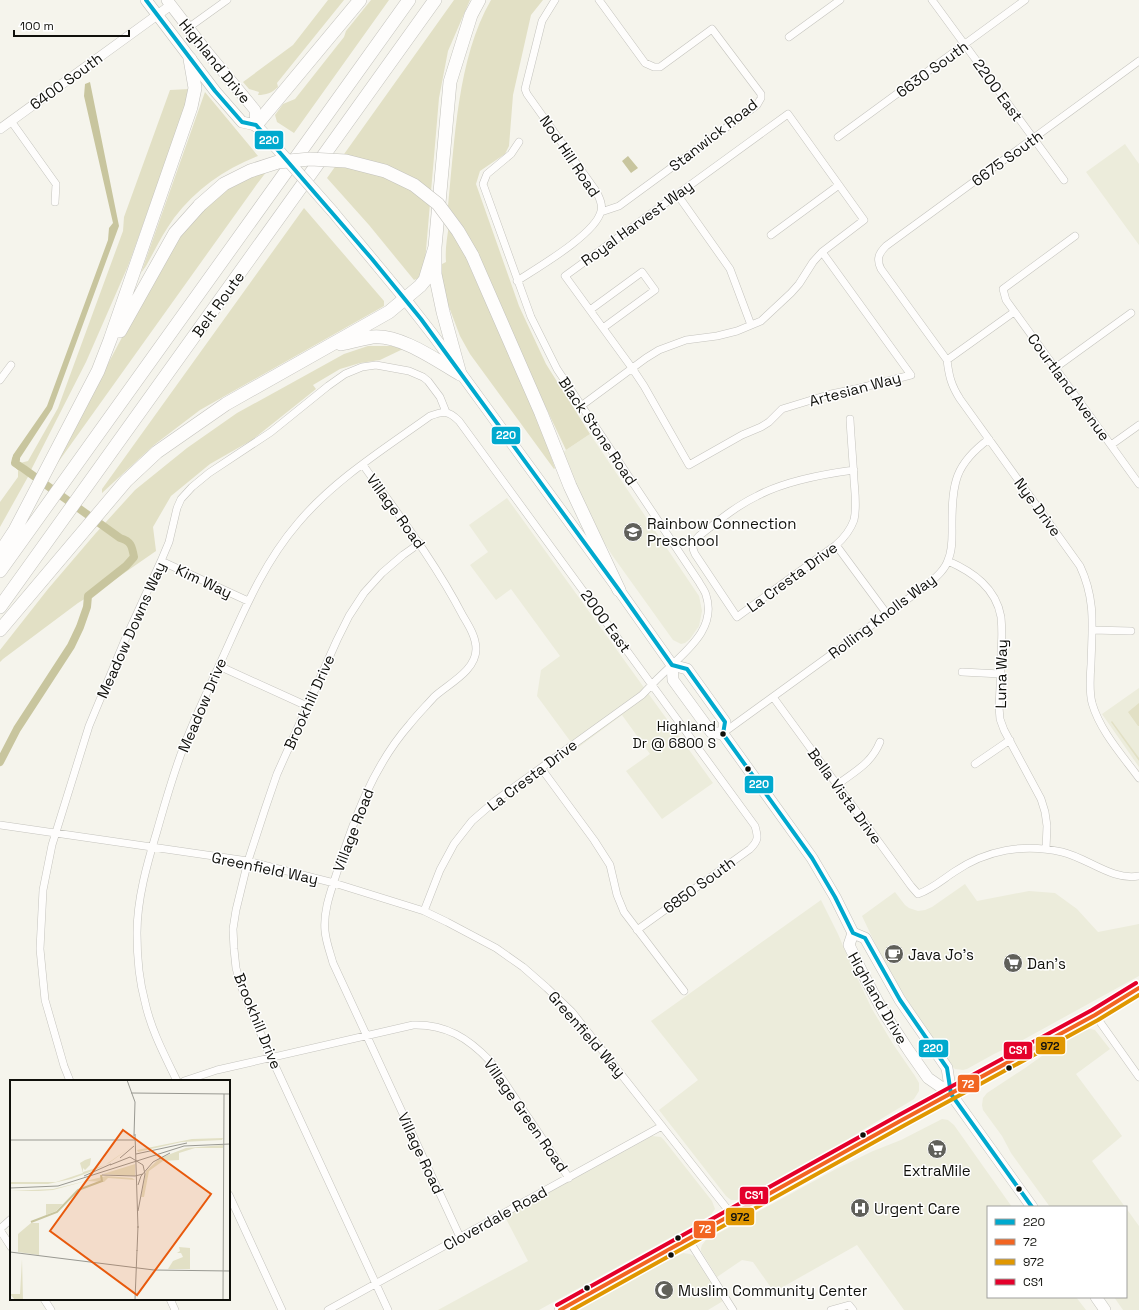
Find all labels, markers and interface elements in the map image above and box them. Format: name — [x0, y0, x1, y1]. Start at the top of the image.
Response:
scale bar — [14, 12, 129, 38]
street label: Highland Drive — [175, 15, 255, 107]
text: 100 m — [20, 18, 54, 34]
street label: 6630 South — [892, 36, 972, 102]
street label: 6400 South — [26, 48, 106, 114]
street label: 2200 East — [969, 55, 1027, 125]
street label: Stanwick Road — [665, 95, 761, 175]
street label: Nod Hill Road — [536, 112, 604, 200]
street label: 6675 South — [968, 126, 1046, 190]
line badge: 220 — [254, 130, 284, 150]
text: 220 — [259, 133, 279, 147]
street label: Royal Harvest Way — [577, 176, 697, 270]
street label: Belt Route — [188, 267, 248, 341]
street label: Courtland Avenue — [1024, 329, 1114, 445]
street label: Artesian Way — [807, 368, 903, 410]
street label: Black Stone Road — [555, 373, 641, 489]
line badge: 220 — [491, 426, 521, 445]
text: 220 — [496, 428, 516, 442]
street label: Village Road — [362, 470, 430, 552]
street label: Nye Drive — [1010, 474, 1066, 540]
place label: Rainbow Connection Preschool — [647, 514, 797, 550]
school or university icon: Rainbow Connection Preschool — [622, 521, 644, 543]
street label: La Cresta Drive — [743, 538, 841, 616]
street label: Meadow Downs Way — [92, 559, 170, 701]
street label: Kim Way — [173, 560, 235, 602]
street label: Rolling Knolls Way — [825, 569, 939, 663]
street label: 2000 East — [577, 586, 635, 656]
street label: Luna Way — [991, 639, 1011, 709]
street label: Brookhill Drive — [280, 651, 338, 752]
street label: Meadow Drive — [174, 655, 230, 755]
place label: Highland Dr @ 6800 S — [632, 717, 716, 752]
marker: Highland Dr @ 6800 S — [718, 729, 728, 739]
street label: La Cresta Drive — [483, 735, 581, 815]
street label: Bella Vista Drive — [804, 744, 886, 848]
unlabelled marker — [743, 764, 753, 774]
line badge: 220 — [744, 775, 774, 794]
text: 220 — [749, 777, 769, 791]
street label: Village Road — [328, 786, 378, 874]
street label: Greenfield Way — [210, 847, 320, 889]
street label: 6850 South — [659, 852, 739, 918]
cafe icon: Java Jo's — [883, 943, 905, 965]
place label: Java Jo's — [908, 945, 974, 964]
street label: Highland Drive — [844, 949, 912, 1048]
supermarket icon: Dan's — [1002, 952, 1024, 974]
place label: Dan's — [1027, 954, 1066, 973]
street label: Brookhill Drive — [230, 970, 286, 1072]
street label: Greenfield Way — [544, 987, 630, 1081]
line badge: 972 — [1035, 1036, 1066, 1055]
line badge: 220 — [918, 1039, 949, 1058]
text: 972 — [1040, 1039, 1060, 1053]
text: 220 — [923, 1041, 943, 1055]
line badge: CS1 — [1003, 1041, 1033, 1060]
text: CS1 — [1009, 1043, 1027, 1057]
street label: Village Green Road — [480, 1055, 572, 1175]
unlabelled marker — [1004, 1063, 1014, 1073]
line badge: 72 — [957, 1074, 980, 1093]
text: 72 — [962, 1077, 975, 1091]
inset map — [10, 1080, 230, 1300]
street label: Village Road — [394, 1109, 448, 1197]
unlabelled marker — [858, 1130, 868, 1140]
supermarket icon: ExtraMile — [926, 1138, 948, 1160]
place label: ExtraMile — [903, 1161, 971, 1180]
street label: Cloverdale Road — [440, 1182, 550, 1254]
unlabelled marker — [1014, 1184, 1024, 1194]
line badge: CS1 — [739, 1186, 769, 1205]
text: CS1 — [745, 1188, 763, 1202]
hospital icon: Urgent Care — [849, 1197, 871, 1219]
place label: Urgent Care — [874, 1199, 960, 1218]
legend — [987, 1206, 1127, 1298]
line badge: 972 — [725, 1207, 755, 1226]
text: 972 — [730, 1210, 750, 1224]
text: 220 — [1023, 1214, 1045, 1230]
line badge: 72 — [693, 1220, 716, 1239]
text: 72 — [699, 1222, 712, 1236]
unlabelled marker — [673, 1233, 683, 1243]
text: 72 — [1023, 1234, 1037, 1250]
unlabelled marker — [666, 1250, 676, 1260]
text: 972 — [1023, 1254, 1044, 1270]
text: CS1 — [1023, 1274, 1043, 1290]
mosque icon: Muslim Community Center — [653, 1279, 675, 1301]
place label: Muslim Community Center — [678, 1281, 868, 1300]
unlabelled marker — [582, 1283, 592, 1293]

